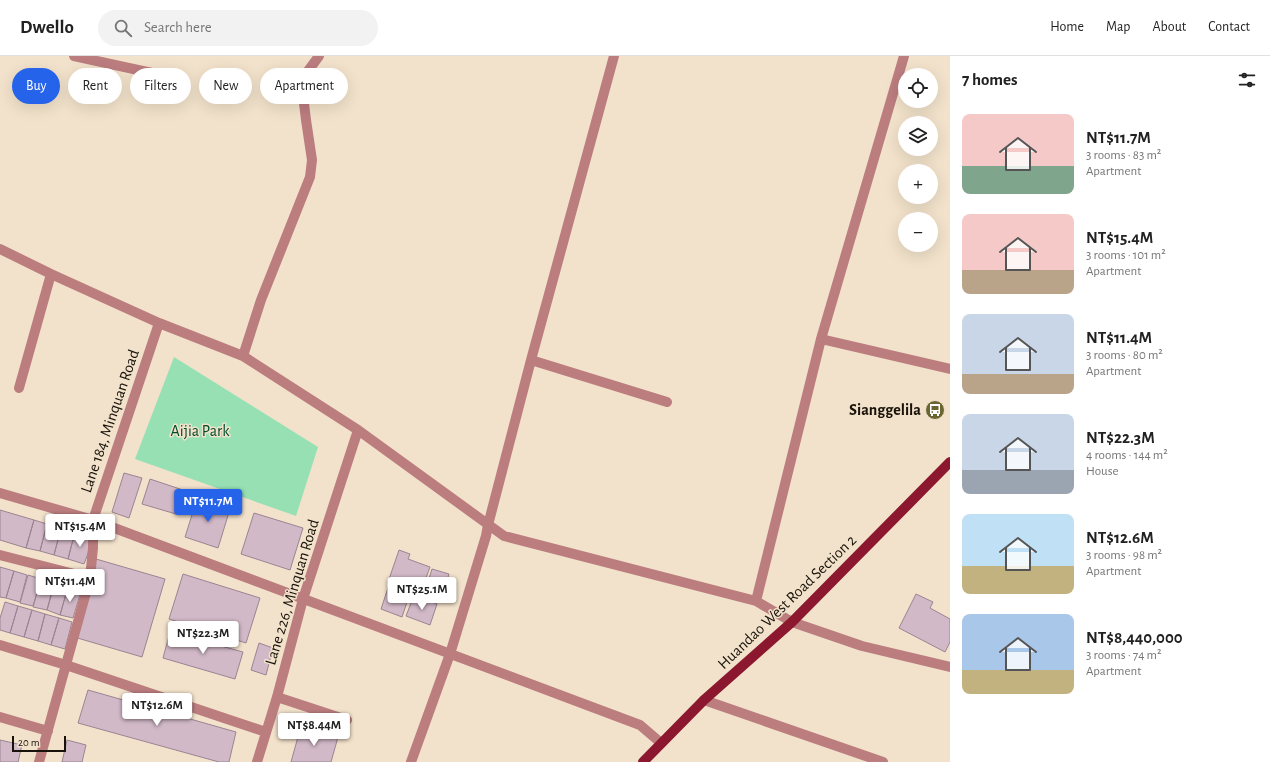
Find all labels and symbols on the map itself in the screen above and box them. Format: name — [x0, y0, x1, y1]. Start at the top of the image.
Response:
street label: Lane 184, Minquan Road — [78, 347, 142, 495]
bus stop icon: Sianggelila — [924, 399, 946, 421]
place label: Sianggelila — [849, 402, 921, 418]
park label: Aijia Park — [171, 423, 230, 440]
pin: NT$11.7M — [167, 489, 249, 523]
pin: NT$15.4M — [39, 514, 121, 548]
street label: Lane 226, Minquan Road — [262, 517, 322, 667]
street label: Huandao West Road Section 2 — [715, 532, 859, 672]
pin: NT$11.4M — [29, 569, 111, 603]
pin: NT$25.1M — [381, 577, 463, 611]
pin: NT$22.3M — [162, 621, 244, 655]
pin: NT$12.6M — [116, 693, 198, 727]
pin: NT$8.44M — [273, 713, 355, 747]
scale bar — [12, 734, 66, 753]

